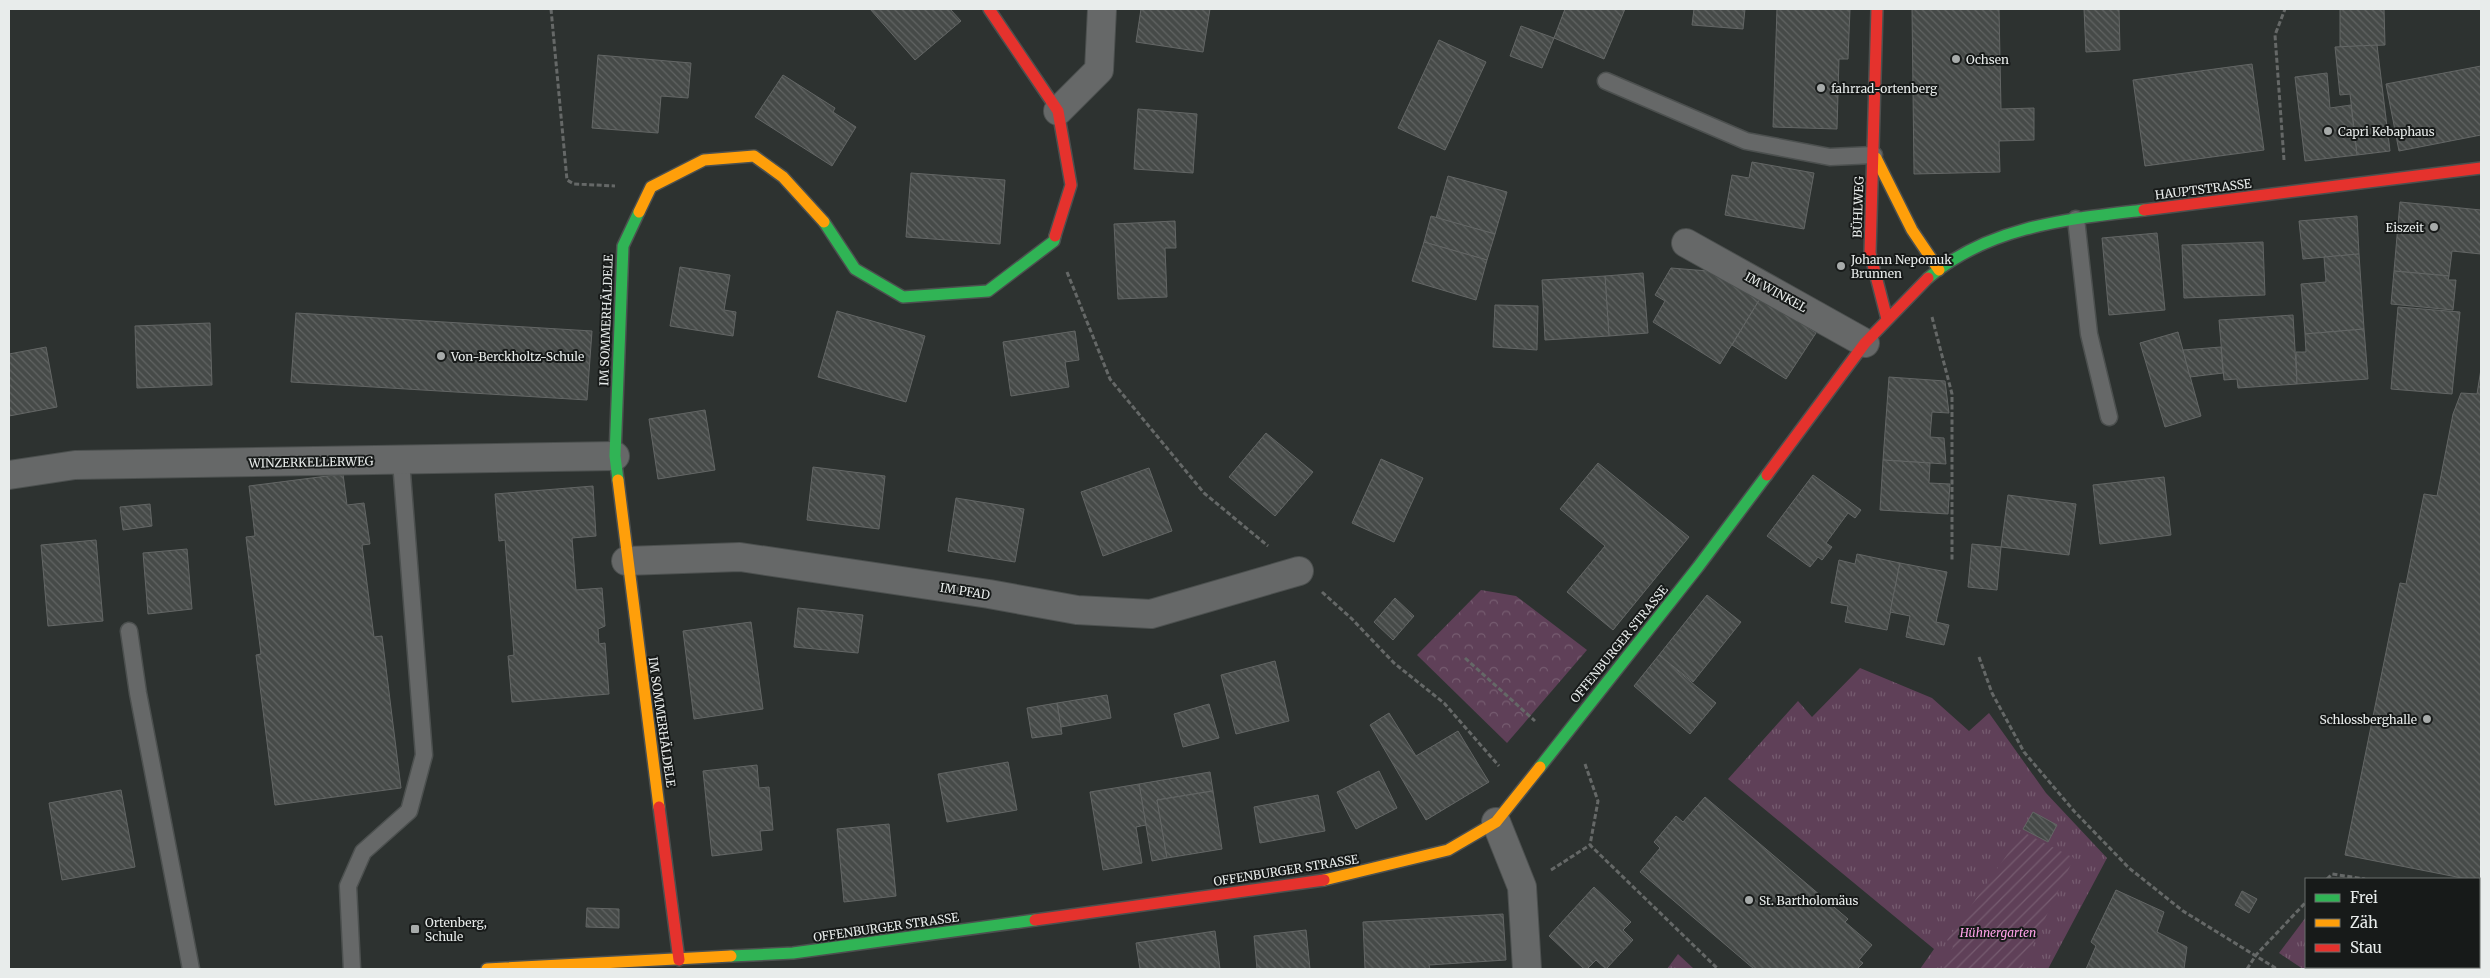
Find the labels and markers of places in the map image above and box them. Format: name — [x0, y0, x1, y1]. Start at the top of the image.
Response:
place label: Ochsen — [1966, 52, 2009, 67]
marker: Ochsen — [1950, 53, 1962, 65]
place label: fahrrad-ortenberg — [1831, 81, 1938, 96]
marker: fahrrad-ortenberg — [1815, 82, 1827, 94]
place label: Capri Kebaphaus — [2338, 124, 2435, 139]
marker: Capri Kebaphaus — [2322, 125, 2334, 137]
place label: Eiszeit — [2386, 220, 2424, 235]
marker: Eiszeit — [2428, 221, 2440, 233]
place label: Johann Nepomuk Brunnen — [1850, 252, 1952, 281]
marker: Johann Nepomuk Brunnen — [1835, 260, 1847, 272]
place label: Von-Berckholtz-Schule — [450, 349, 584, 364]
marker: Von-Berckholtz-Schule — [435, 350, 447, 362]
place label: Schlossberghalle — [2319, 712, 2417, 727]
marker: Schlossberghalle — [2421, 713, 2433, 725]
place label: St. Bartholomäus — [1759, 893, 1859, 908]
marker: St. Bartholomäus — [1743, 894, 1755, 906]
place label: Ortenberg, Schule — [425, 915, 487, 944]
marker: Ortenberg, Schule — [409, 923, 421, 935]

